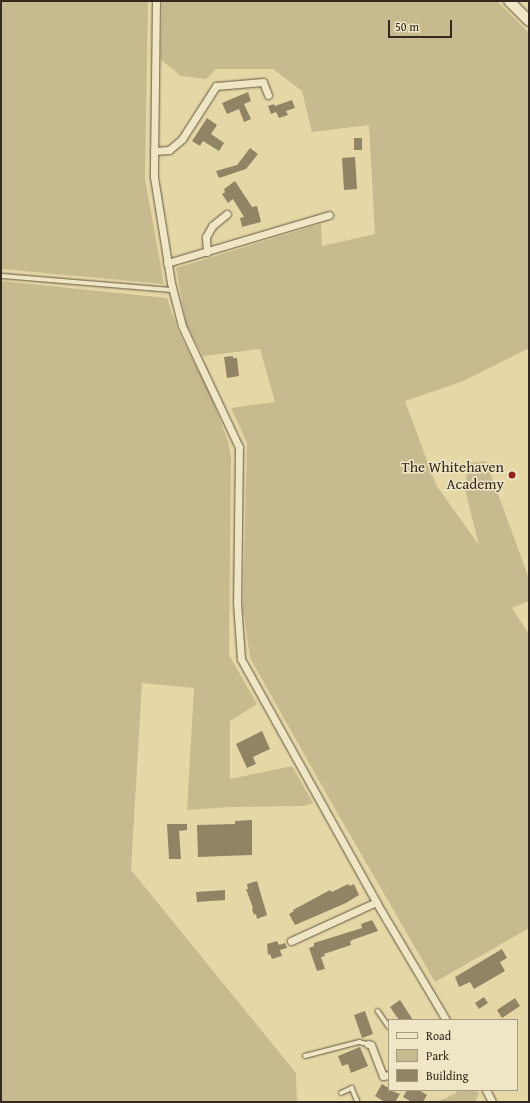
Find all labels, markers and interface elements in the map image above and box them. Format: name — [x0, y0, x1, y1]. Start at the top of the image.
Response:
scale bar — [390, 12, 454, 38]
text: 50 m — [395, 18, 419, 35]
place label: The Whitehaven Academy — [401, 457, 504, 492]
marker: The Whitehaven Academy — [507, 470, 517, 480]
legend — [388, 1019, 518, 1091]
text: Road — [426, 1027, 451, 1044]
text: Park — [426, 1047, 449, 1064]
text: Building — [426, 1067, 469, 1084]

